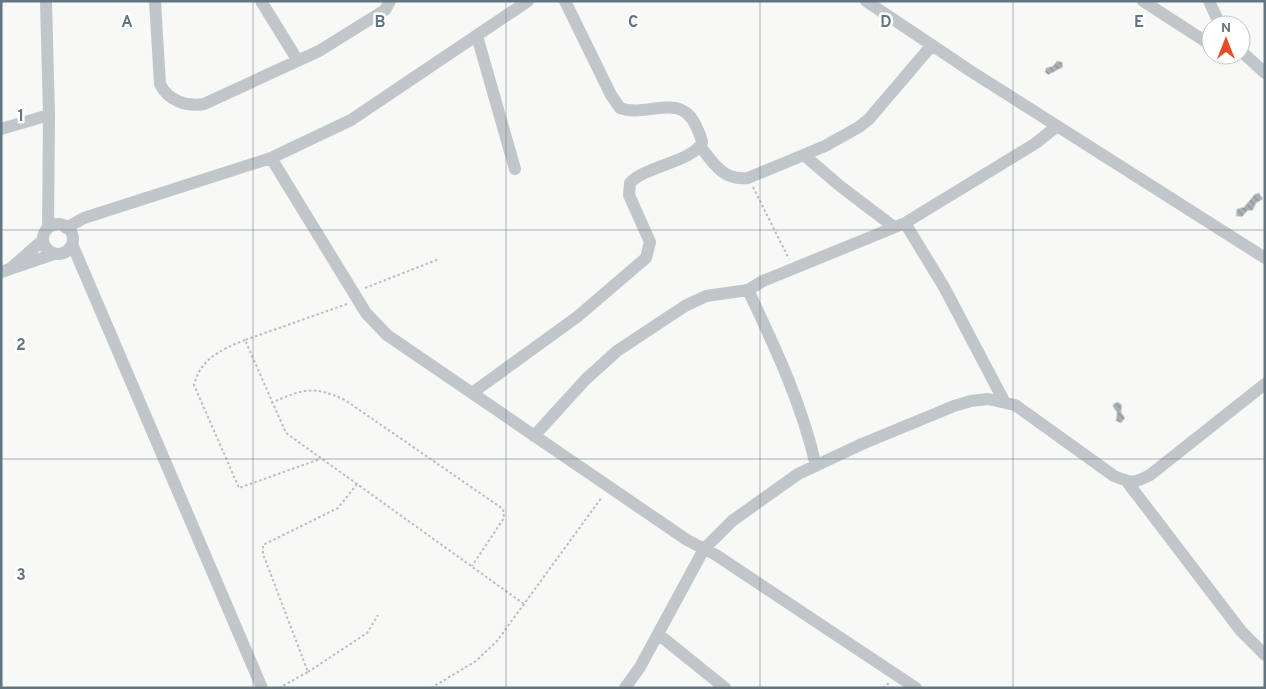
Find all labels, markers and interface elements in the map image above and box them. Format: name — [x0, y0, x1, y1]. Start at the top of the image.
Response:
text: A — [121, 13, 133, 33]
text: B — [374, 13, 386, 33]
text: C — [628, 13, 638, 33]
text: D — [880, 13, 892, 33]
text: E — [1134, 13, 1144, 33]
north arrow — [1201, 15, 1251, 65]
text: N — [1221, 20, 1231, 37]
text: 1 — [18, 107, 24, 127]
text: 2 — [16, 336, 26, 356]
text: 3 — [16, 566, 26, 586]

